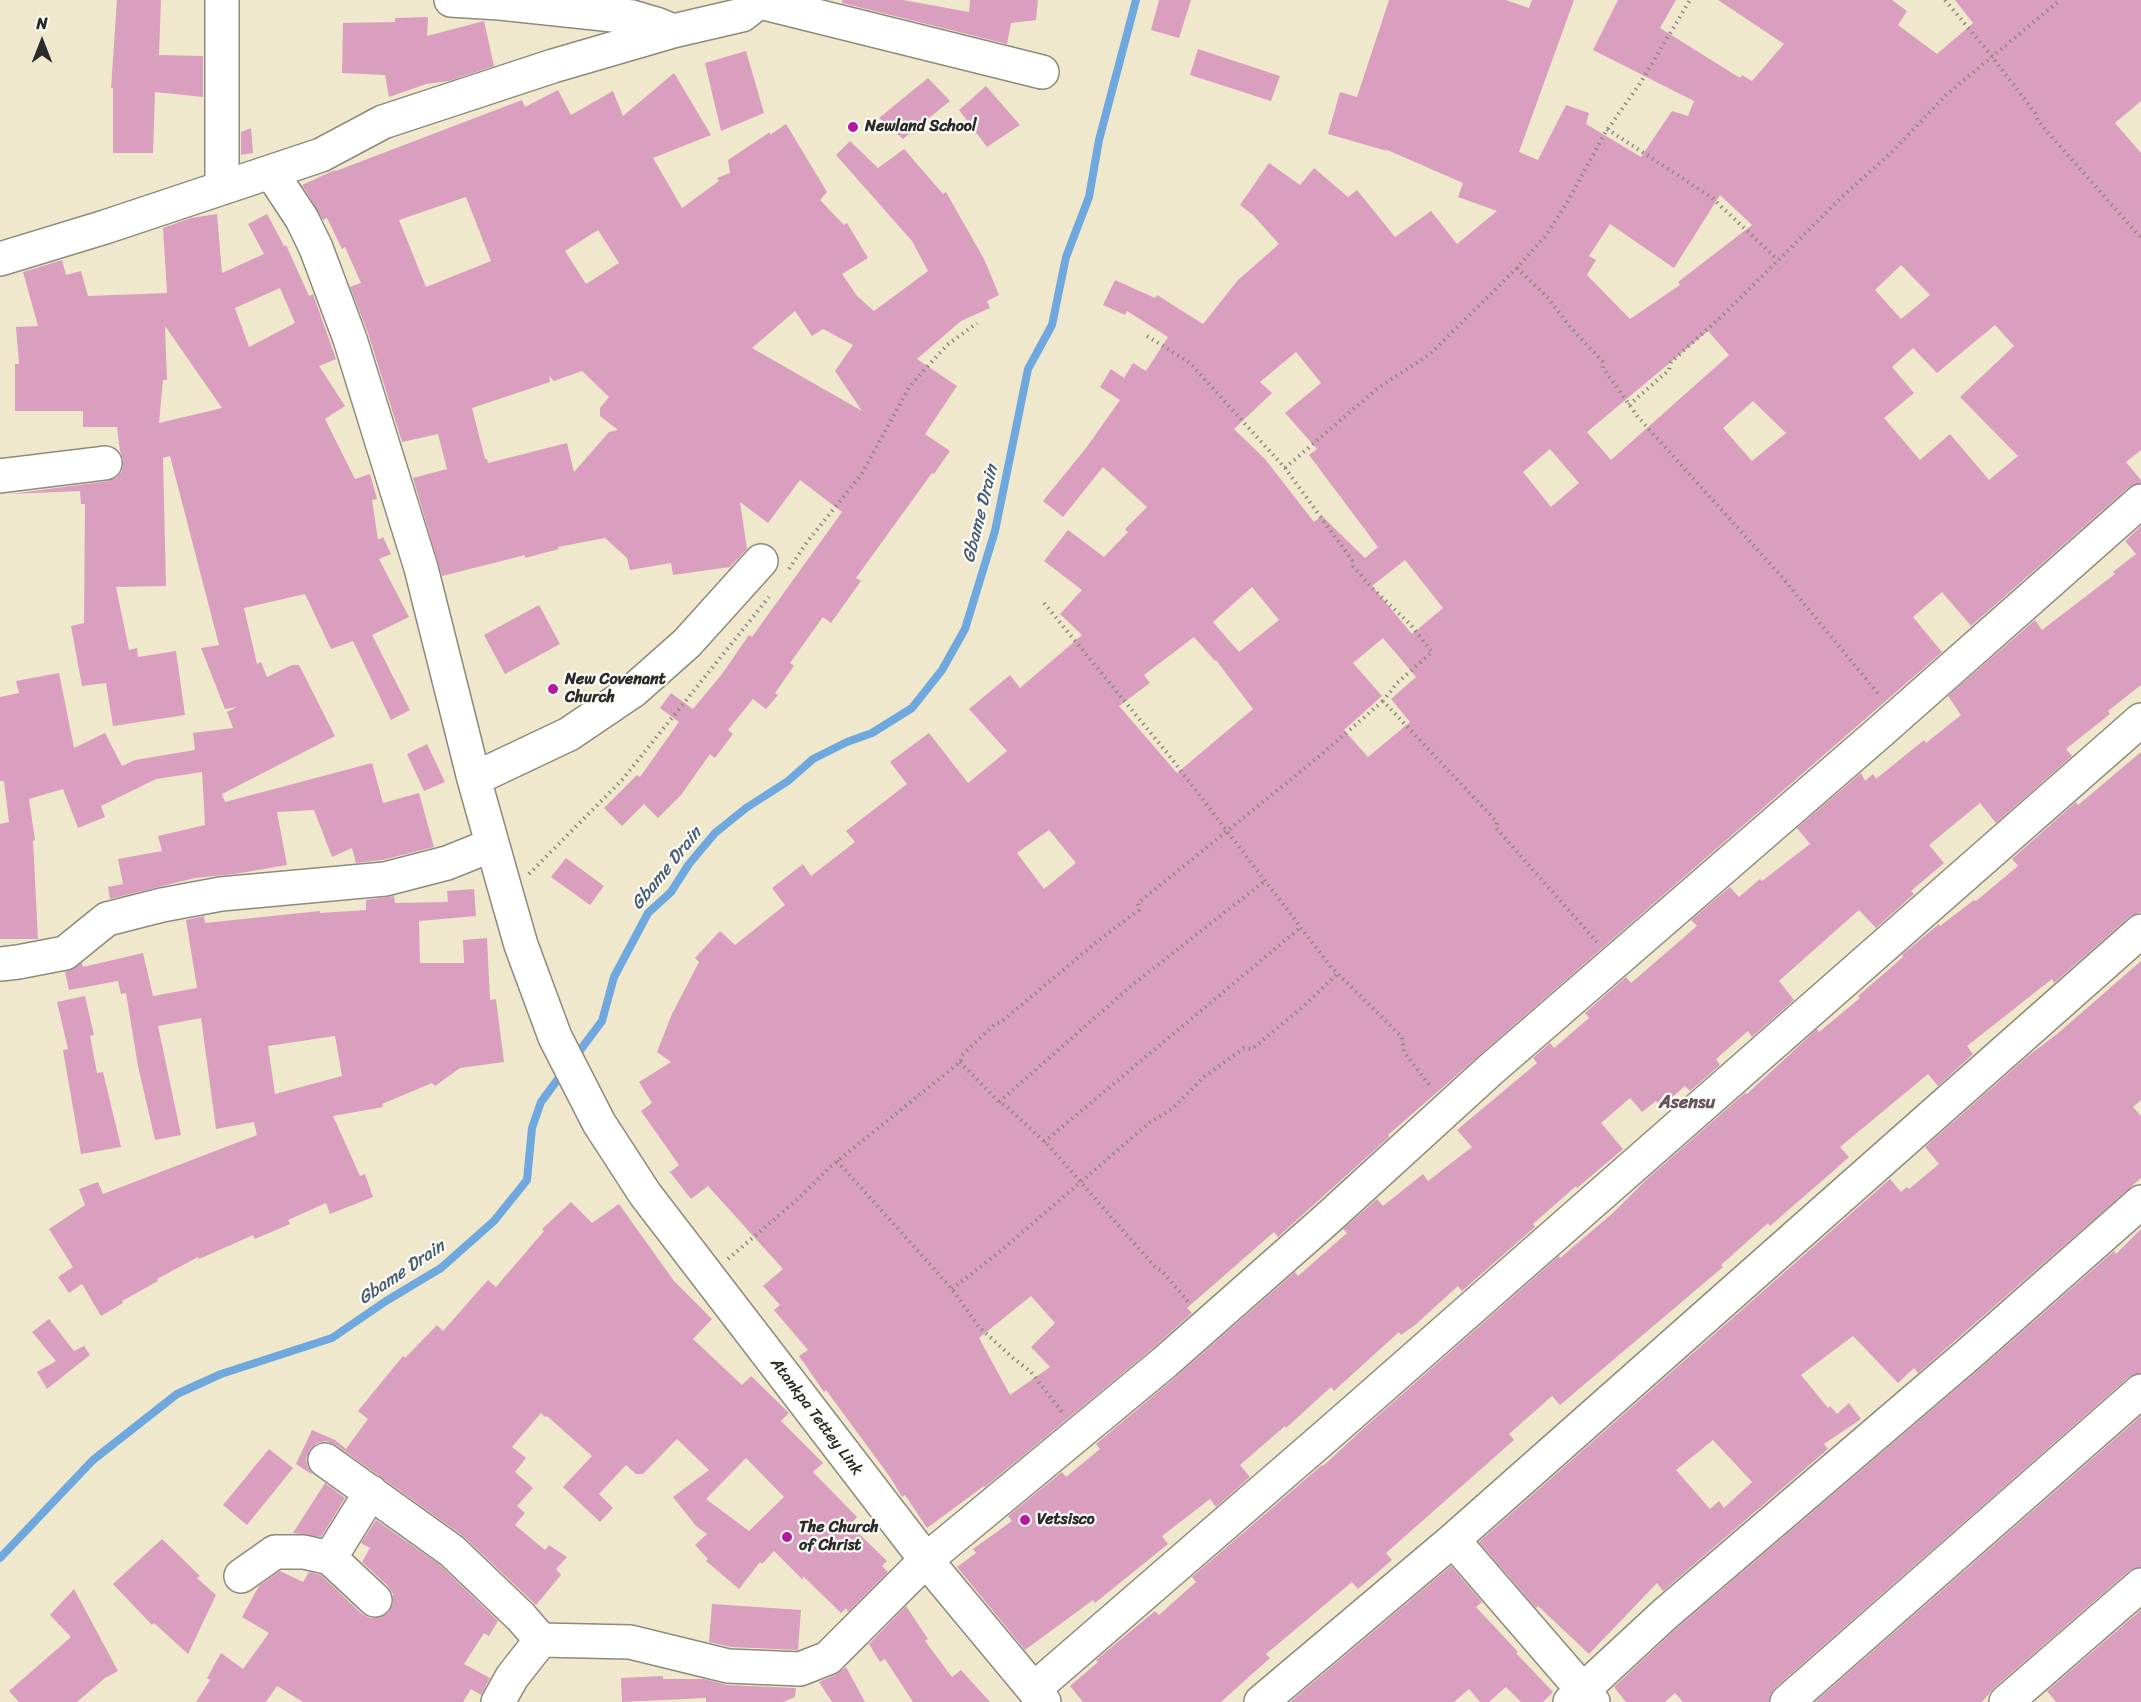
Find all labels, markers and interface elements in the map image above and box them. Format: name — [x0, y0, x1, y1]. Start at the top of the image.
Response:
text: N — [36, 9, 48, 38]
north arrow — [12, 12, 72, 72]
place label: Newland School — [865, 117, 976, 137]
marker: Newland School — [846, 120, 860, 134]
water label: Gbame Drain — [958, 463, 1004, 565]
place label: New Covenant Church — [565, 670, 666, 708]
marker: New Covenant Church — [546, 682, 560, 696]
water label: Gbame Drain — [627, 823, 707, 915]
district label: Asensu — [1659, 1092, 1715, 1114]
water label: Gbame Drain — [355, 1236, 449, 1310]
street label: Atankpa Tettey Link — [766, 1355, 866, 1479]
place label: Vetsisco — [1037, 1510, 1095, 1530]
marker: Vetsisco — [1018, 1513, 1032, 1527]
place label: The Church of Christ — [799, 1518, 879, 1556]
marker: The Church of Christ — [780, 1530, 794, 1544]

